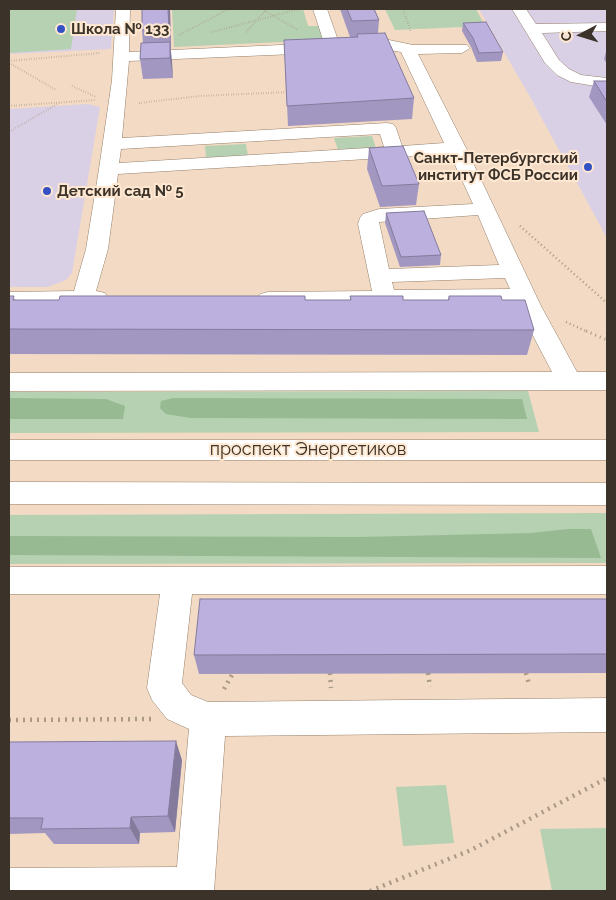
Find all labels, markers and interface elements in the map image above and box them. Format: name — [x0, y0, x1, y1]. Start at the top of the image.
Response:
north arrow — [556, 10, 606, 60]
place label: Школа № 133 — [71, 20, 169, 38]
marker: Школа № 133 — [55, 23, 67, 35]
text: С — [558, 31, 574, 42]
place label: Санкт-Петербургский институт ФСБ России — [414, 149, 578, 184]
marker: Санкт-Петербургский институт ФСБ России — [582, 161, 594, 173]
place label: Детский сад № 5 — [57, 182, 184, 200]
marker: Детский сад № 5 — [41, 185, 53, 197]
street label: проспект Энергетиков — [210, 439, 406, 461]

